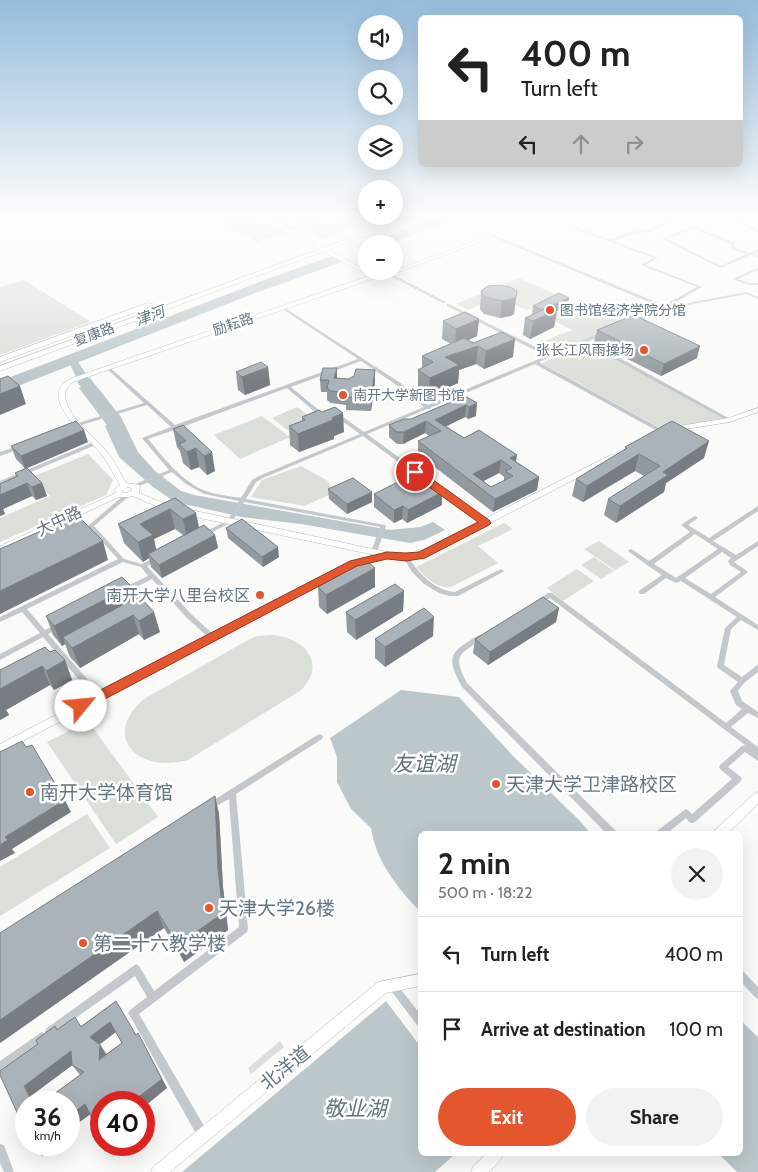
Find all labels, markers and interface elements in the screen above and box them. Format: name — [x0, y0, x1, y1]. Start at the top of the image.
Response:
map controls — [358, 15, 403, 280]
button: sound — [358, 15, 403, 60]
text: 400 m — [521, 32, 630, 75]
icon: left — [438, 35, 503, 100]
button: search — [358, 70, 403, 115]
text: Turn left — [521, 75, 598, 102]
button: layers — [358, 125, 403, 170]
icon: left — [514, 130, 542, 158]
icon: ahead — [567, 130, 595, 158]
icon: right — [620, 130, 648, 158]
button: + — [358, 180, 403, 225]
button: − — [358, 235, 403, 280]
water label: 津河 — [133, 301, 170, 330]
place label: 图书馆经济学院分馆 — [560, 301, 686, 319]
marker: 图书馆经济学院分馆 — [544, 304, 556, 316]
street label: 励耘路 — [210, 309, 256, 339]
street label: 复康路 — [71, 318, 117, 350]
place label: 张长江风雨操场 — [536, 341, 634, 359]
marker: 张长江风雨操场 — [638, 344, 650, 356]
place label: 南开大学新图书馆 — [353, 386, 465, 404]
marker: 南开大学新图书馆 — [337, 389, 349, 401]
pin — [394, 451, 436, 493]
icon: arrive — [401, 458, 429, 486]
street label: 大中路 — [33, 502, 85, 540]
place label: 南开大学八里台校区 — [106, 586, 250, 605]
marker: 南开大学八里台校区 — [254, 589, 266, 601]
position arrow — [54, 679, 106, 731]
water label: 友谊湖 — [393, 751, 458, 776]
place label: 天津大学卫津路校区 — [506, 773, 677, 796]
marker: 天津大学卫津路校区 — [490, 778, 502, 790]
place label: 南开大学体育馆 — [40, 781, 173, 804]
marker: 南开大学体育馆 — [24, 786, 36, 798]
text: 2 min — [438, 845, 510, 882]
button: close — [671, 848, 723, 900]
text: 500 m · 18:22 — [438, 883, 533, 902]
place label: 天津大学26楼 — [219, 897, 335, 920]
marker: 天津大学26楼 — [203, 902, 215, 914]
place label: 第二十六教学楼 — [93, 932, 226, 955]
marker: 第二十六教学楼 — [77, 937, 89, 949]
icon: left — [438, 940, 466, 968]
text: Turn left — [481, 943, 549, 966]
text: 400 m — [665, 943, 723, 966]
icon: arrive — [438, 1015, 466, 1043]
text: Arrive at destination — [481, 1018, 645, 1041]
text: 100 m — [669, 1018, 723, 1041]
street label: 北洋道 — [256, 1041, 314, 1095]
button: Exit — [438, 1088, 576, 1146]
button: Share — [586, 1088, 723, 1146]
speed limit sign: 40 — [90, 1091, 155, 1156]
water label: 敬业湖 — [324, 1096, 389, 1121]
text: 36 — [34, 1102, 61, 1132]
text: km/h — [34, 1128, 61, 1143]

